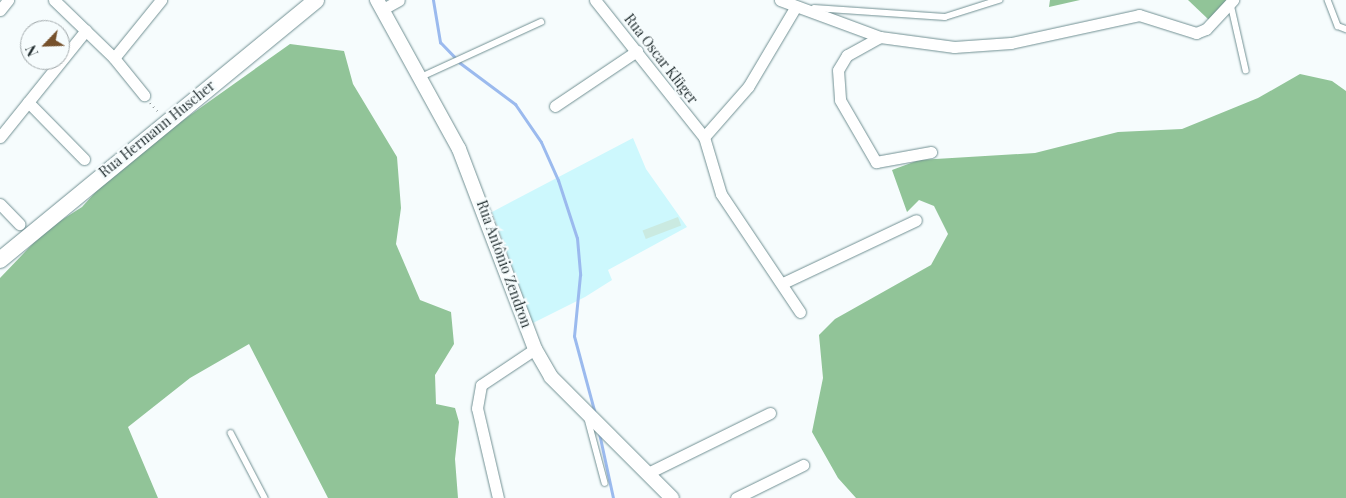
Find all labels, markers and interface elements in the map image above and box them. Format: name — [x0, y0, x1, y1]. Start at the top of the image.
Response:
street label: Rua Oscar Klüger — [621, 11, 701, 107]
north arrow — [20, 20, 70, 70]
text: N — [21, 42, 42, 59]
street label: Rua Hermann Huscher — [96, 77, 218, 181]
street label: Rua Antônio Zendron — [473, 198, 535, 330]

